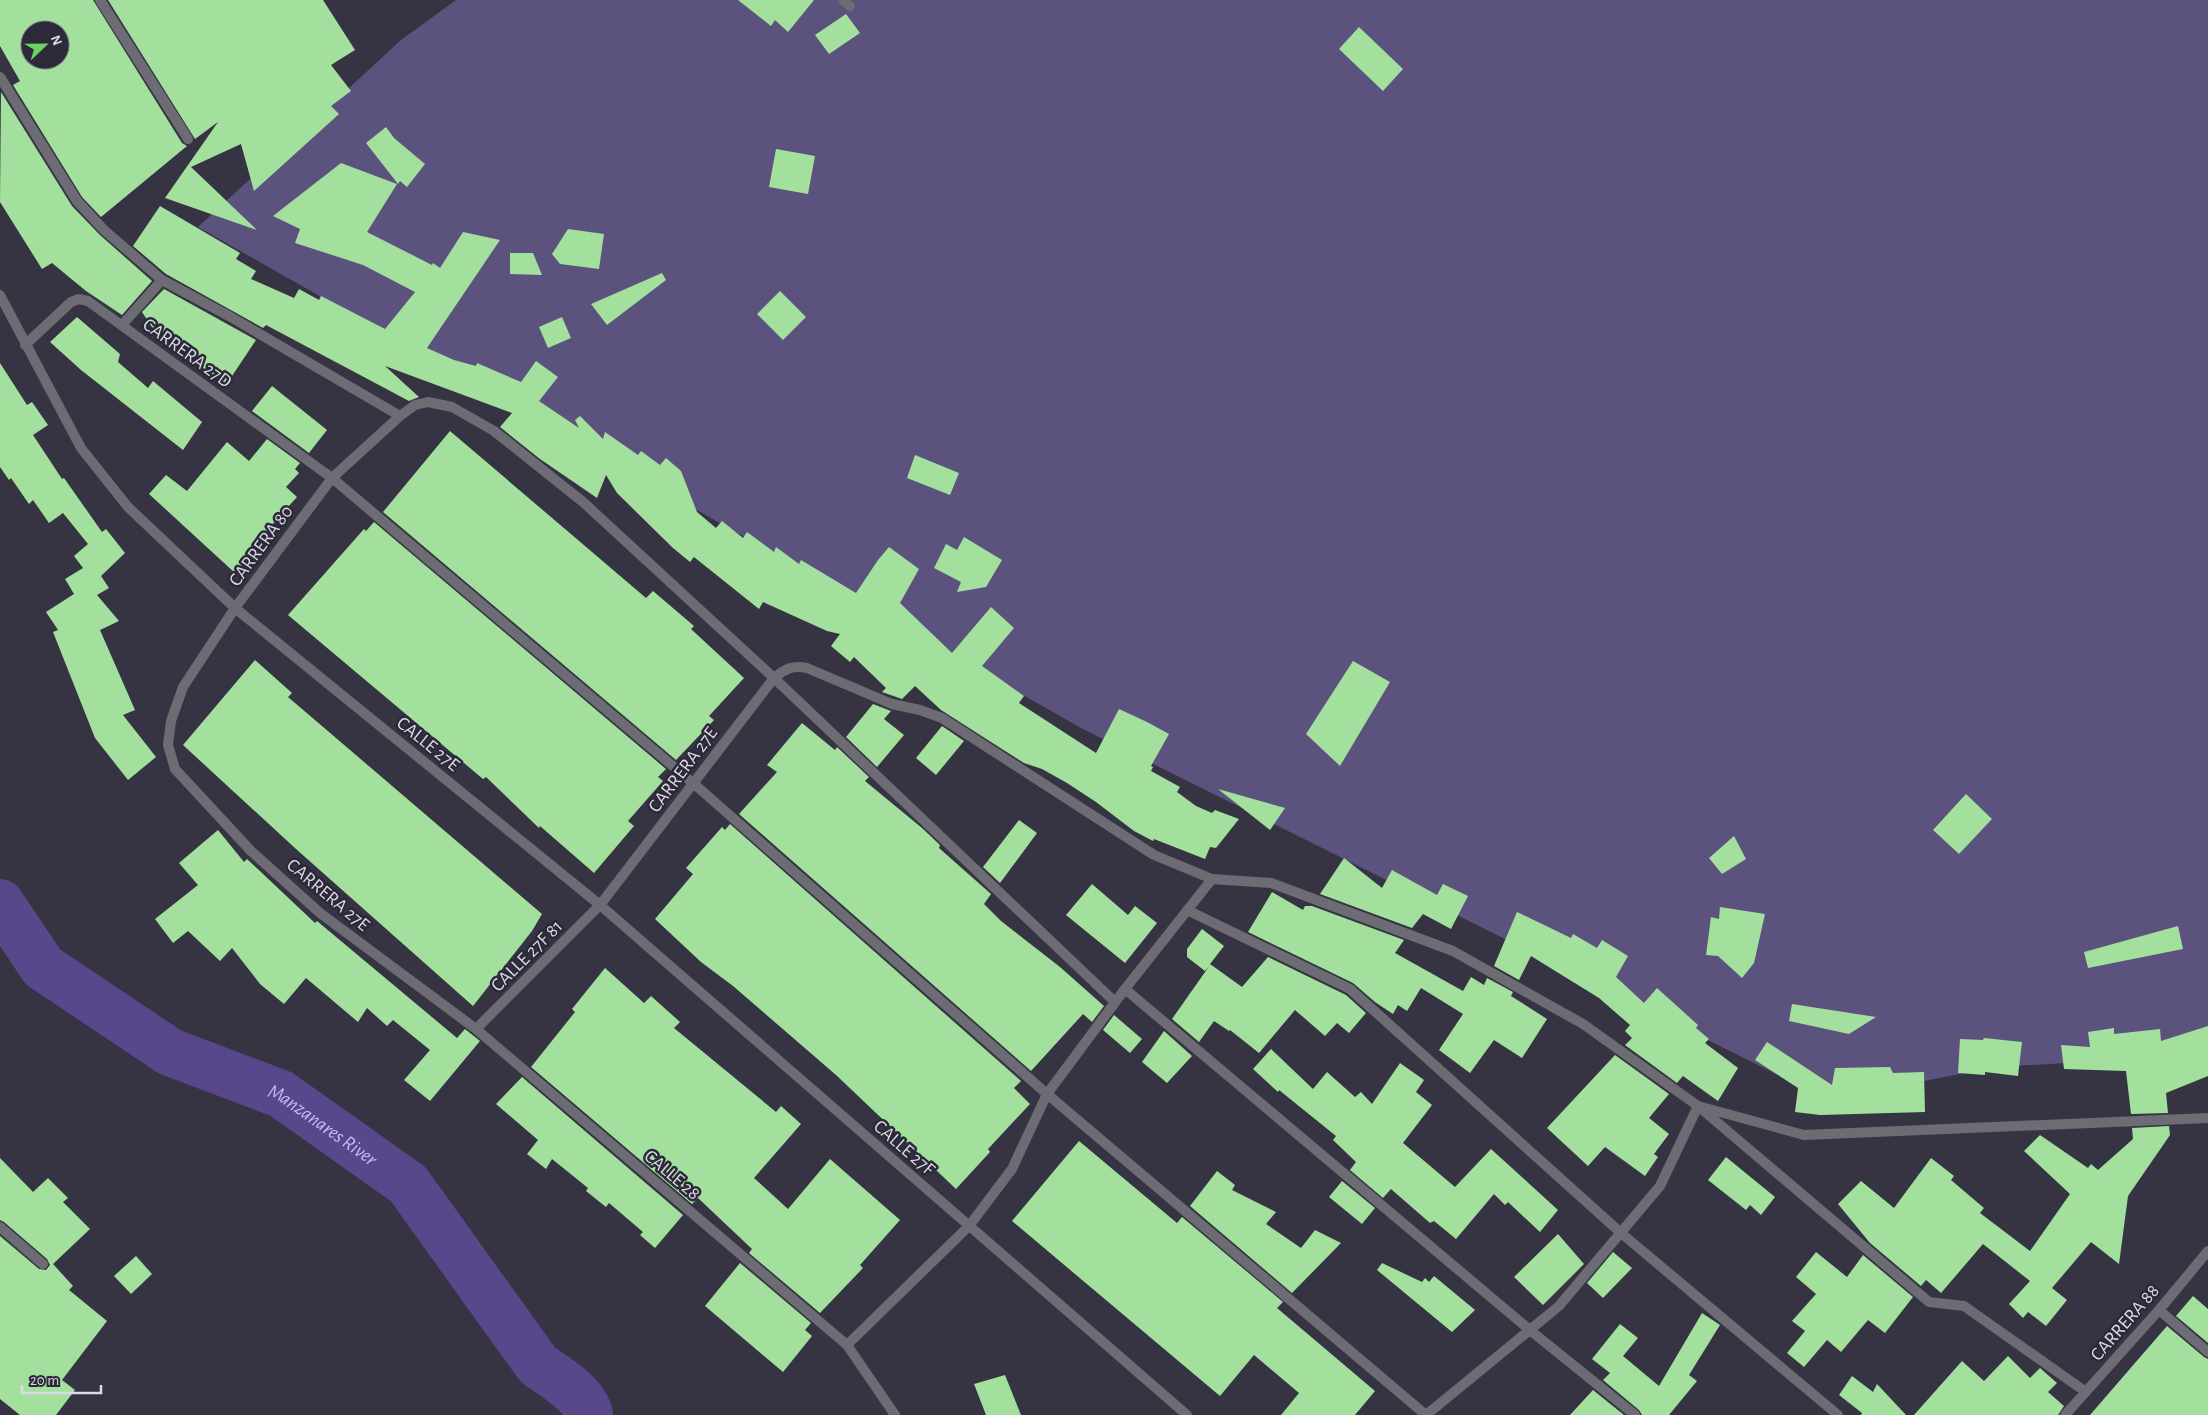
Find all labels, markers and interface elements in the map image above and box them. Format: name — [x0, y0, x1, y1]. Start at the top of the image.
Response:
north arrow — [20, 20, 70, 70]
text: N — [48, 33, 64, 48]
street label: CARRERA 27D — [139, 315, 235, 392]
street label: CARRERA 80 — [226, 502, 297, 590]
street label: CALLE 27E — [393, 713, 463, 775]
street label: CARRERA 27E — [645, 724, 721, 816]
street label: CARRERA 27E — [283, 855, 373, 935]
street label: CALLE 27F 81 — [488, 917, 566, 995]
water label: Manzanares River — [265, 1081, 381, 1170]
street label: CALLE 27F — [870, 1117, 939, 1180]
street label: CALLE 28 — [640, 1146, 704, 1204]
street label: CARRERA 88 — [2087, 1281, 2163, 1365]
scale bar — [22, 1362, 101, 1394]
text: 20 m — [30, 1373, 59, 1388]

